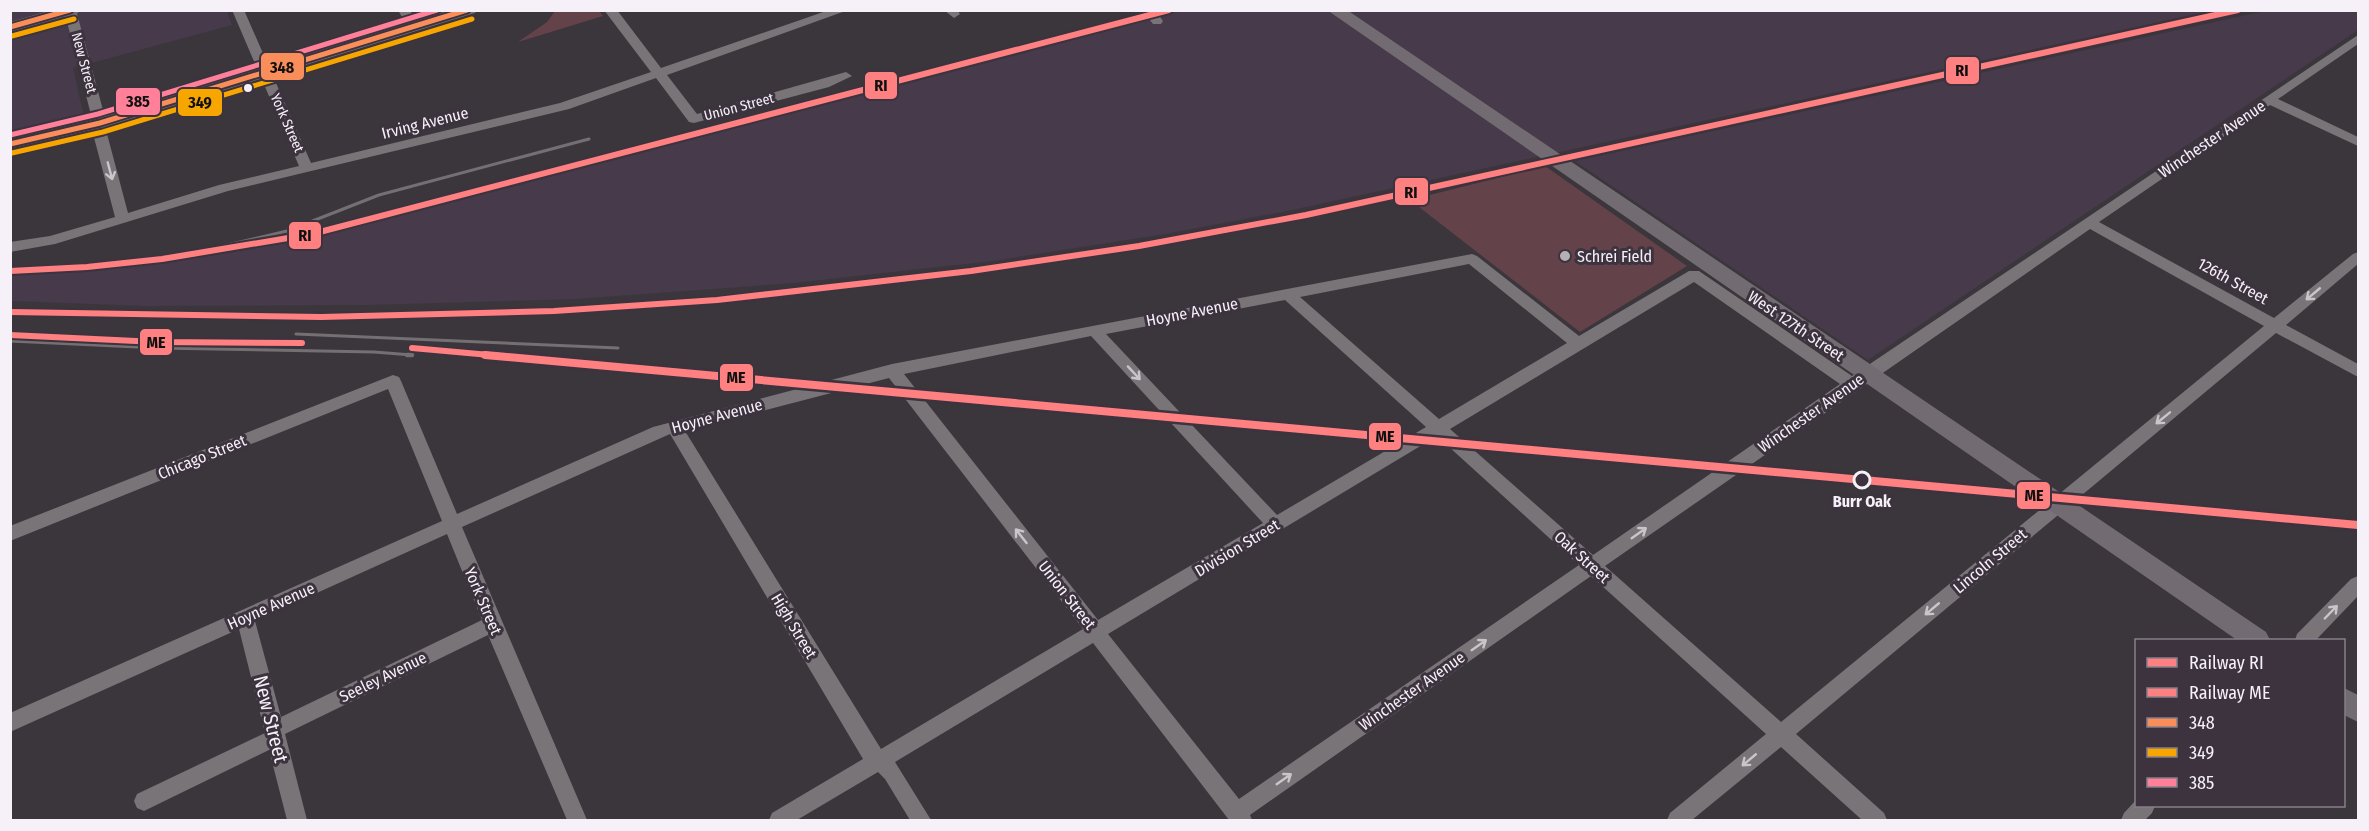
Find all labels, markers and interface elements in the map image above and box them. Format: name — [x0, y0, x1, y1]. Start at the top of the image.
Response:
street label: New Street — [68, 31, 100, 96]
line badge: 348 — [260, 52, 305, 81]
line badge: RI — [1945, 56, 1980, 85]
text: 348 — [269, 58, 295, 77]
text: RI — [1955, 61, 1969, 80]
line badge: RI — [864, 71, 898, 100]
text: RI — [874, 76, 888, 95]
unlabelled marker — [242, 82, 254, 94]
line badge: 385 — [115, 87, 161, 116]
line badge: 349 — [177, 88, 223, 117]
street label: Union Street — [702, 89, 776, 124]
street label: York Street — [266, 91, 308, 155]
text: 385 — [125, 92, 150, 111]
text: 349 — [187, 93, 212, 112]
street label: Winchester Avenue — [2155, 96, 2269, 182]
street label: Irving Avenue — [380, 103, 470, 143]
one-way arrow — [105, 161, 117, 180]
line badge: RI — [1394, 177, 1429, 206]
text: RI — [1404, 183, 1418, 202]
line badge: RI — [288, 221, 322, 250]
text: RI — [298, 226, 312, 245]
place label: Schrei Field — [1577, 247, 1652, 266]
marker: Schrei Field — [1558, 249, 1572, 263]
street label: 126th Street — [2194, 254, 2272, 309]
street label: West 127th Street — [1744, 287, 1848, 366]
one-way arrow — [2306, 287, 2321, 301]
street label: Hoyne Avenue — [1144, 294, 1240, 330]
line badge: ME — [139, 328, 173, 356]
text: ME — [146, 333, 166, 352]
line badge: ME — [719, 363, 754, 392]
one-way arrow — [1126, 365, 1140, 380]
text: ME — [726, 368, 746, 387]
street label: Winchester Avenue — [1754, 369, 1868, 457]
street label: Hoyne Avenue — [669, 395, 765, 437]
one-way arrow — [2156, 411, 2171, 425]
line badge: ME — [1368, 422, 1402, 451]
text: ME — [1375, 427, 1395, 446]
street label: Chicago Street — [155, 430, 250, 483]
marker: Burr Oak — [1853, 471, 1871, 489]
line badge: ME — [2016, 481, 2051, 510]
text: ME — [2024, 486, 2044, 505]
place label: Burr Oak — [1833, 492, 1892, 511]
street label: Division Street — [1191, 515, 1283, 581]
street label: Lincoln Street — [1949, 524, 2031, 597]
street label: Oak Street — [1550, 527, 1614, 587]
one-way arrow — [1631, 527, 1647, 539]
one-way arrow — [1014, 528, 1027, 544]
street label: Union Street — [1034, 557, 1100, 634]
street label: York Street — [460, 564, 506, 638]
street label: Hoyne Avenue — [224, 578, 318, 634]
street label: High Street — [767, 590, 821, 663]
one-way arrow — [1925, 602, 1940, 616]
one-way arrow — [2324, 605, 2339, 620]
one-way arrow — [1471, 639, 1487, 651]
legend — [2135, 639, 2345, 807]
street label: Winchester Avenue — [1355, 647, 1469, 735]
street label: Seeley Avenue — [336, 648, 430, 706]
text: Railway RI — [2189, 652, 2264, 674]
street label: New Street — [249, 673, 294, 766]
text: Railway ME — [2189, 682, 2270, 704]
text: 348 — [2189, 712, 2215, 734]
text: 349 — [2189, 742, 2214, 764]
one-way arrow — [1742, 753, 1757, 767]
text: 385 — [2189, 772, 2214, 794]
one-way arrow — [1276, 773, 1292, 785]

